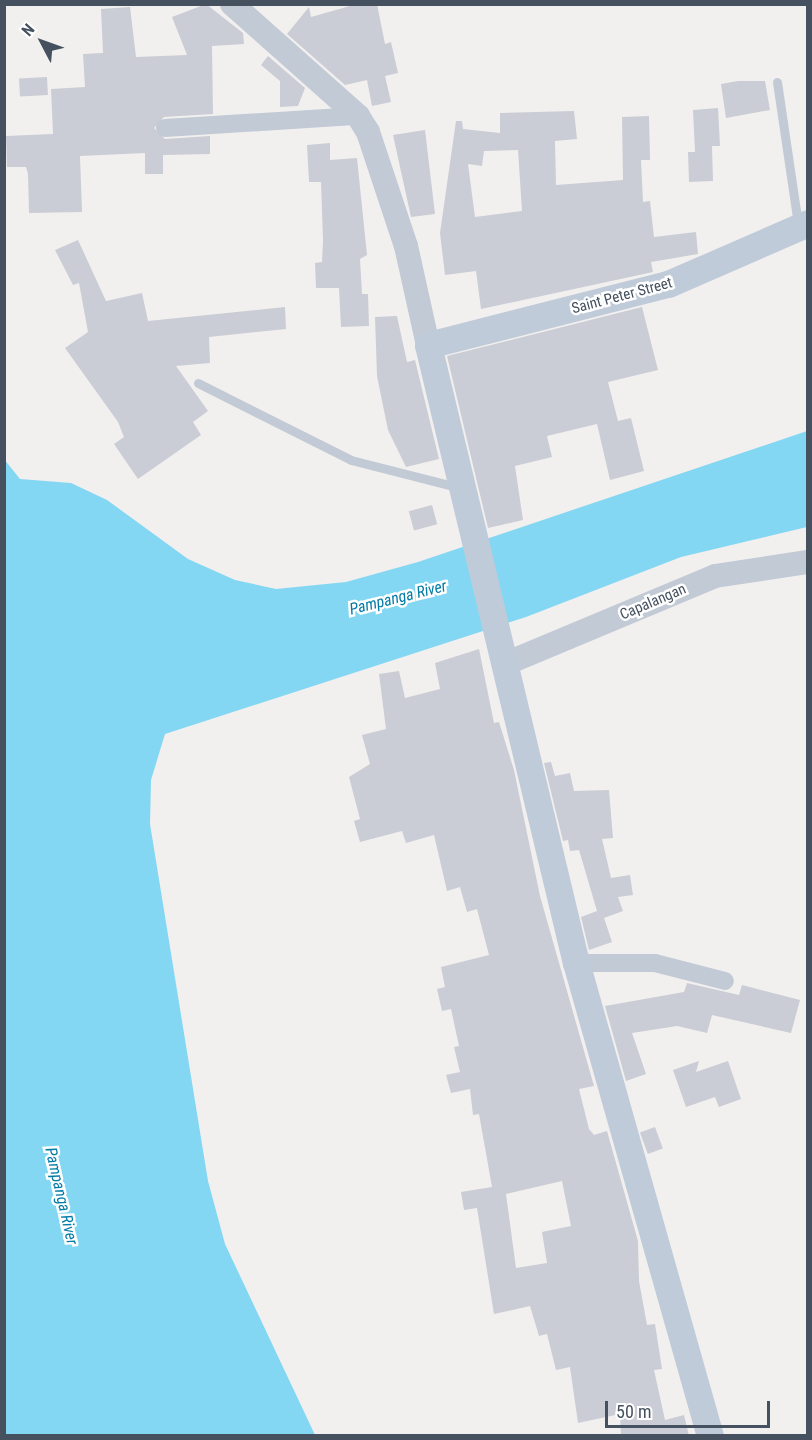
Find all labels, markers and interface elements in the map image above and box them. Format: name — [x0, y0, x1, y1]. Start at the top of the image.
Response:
north arrow — [12, 12, 72, 72]
text: N — [18, 20, 38, 40]
street label: Saint Peter Street — [570, 274, 674, 318]
water label: Pampanga River — [347, 577, 449, 619]
street label: Capalangan — [617, 580, 689, 624]
water label: Pampanga River — [40, 1145, 82, 1247]
scale bar — [608, 1389, 773, 1427]
text: 50 m — [616, 1401, 651, 1422]

